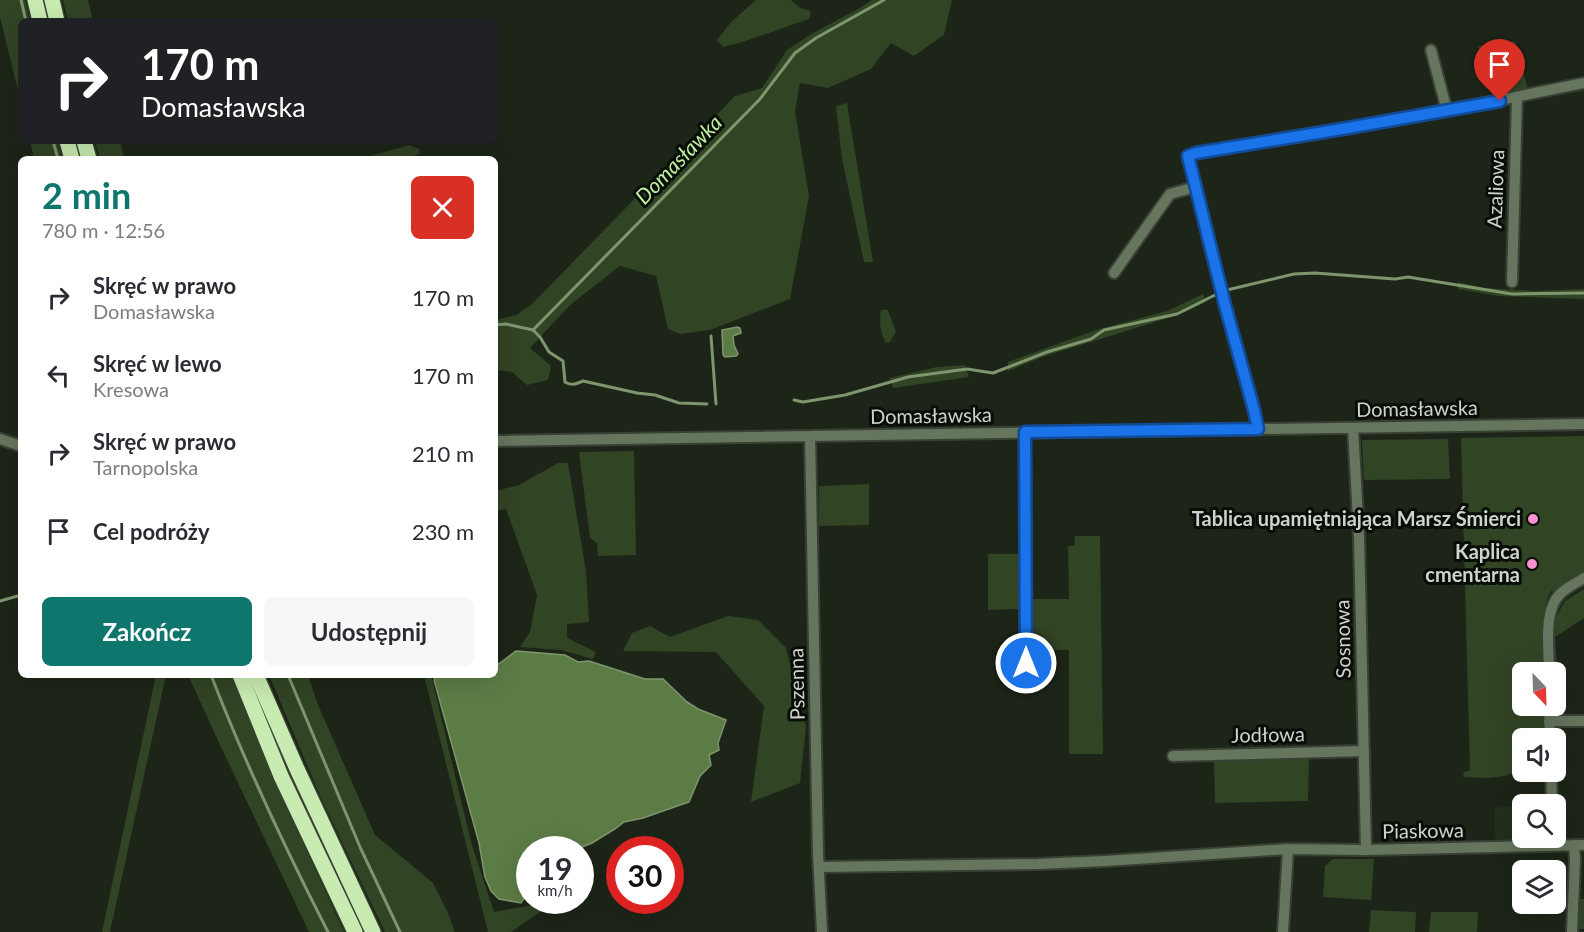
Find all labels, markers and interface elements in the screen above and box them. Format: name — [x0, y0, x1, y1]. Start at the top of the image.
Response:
text: 170 m — [141, 39, 259, 89]
pin — [1474, 39, 1525, 101]
icon: right — [42, 42, 120, 120]
icon: arrive — [1483, 48, 1516, 81]
text: Domasławska — [141, 90, 306, 123]
water label: Domasławka — [629, 109, 726, 208]
street label: Azaliowa — [1482, 149, 1508, 229]
text: 2 min — [42, 173, 131, 217]
button: close — [411, 176, 474, 239]
text: 780 m · 12:56 — [42, 218, 165, 242]
text: Skręć w prawo — [93, 272, 236, 299]
icon: right — [42, 281, 75, 314]
text: 170 m — [412, 284, 474, 311]
text: Domasławska — [93, 299, 215, 323]
text: Skręć w lewo — [93, 350, 222, 377]
icon: left — [42, 359, 75, 392]
text: 170 m — [412, 362, 474, 389]
text: Kresowa — [93, 377, 169, 401]
street label: Domasławska — [1356, 395, 1478, 421]
street label: Domasławska — [870, 402, 992, 428]
text: Skręć w prawo — [93, 428, 236, 455]
icon: right — [42, 437, 75, 470]
text: 210 m — [412, 440, 474, 467]
text: Tarnopolska — [93, 455, 198, 479]
place label: Tablica upamiętniająca Marsz Śmierci — [1192, 506, 1521, 530]
marker: Tablica upamiętniająca Marsz Śmierci — [1526, 512, 1540, 526]
icon: arrive — [42, 515, 75, 548]
text: Cel podróży — [93, 518, 210, 545]
text: 230 m — [412, 518, 474, 545]
place label: Kaplica cmentarna — [1425, 539, 1520, 586]
marker: Kaplica cmentarna — [1525, 557, 1539, 571]
button: Zakończ — [42, 597, 252, 666]
button: Udostępnij — [264, 597, 474, 666]
street label: Sosnowa — [1329, 599, 1355, 679]
position arrow — [994, 631, 1058, 695]
street label: Pszenna — [783, 648, 809, 720]
north arrow — [1512, 662, 1566, 716]
map controls — [1512, 662, 1566, 914]
street label: Jodłowa — [1231, 721, 1305, 747]
button: sound — [1512, 728, 1566, 782]
button: search — [1512, 794, 1566, 848]
street label: Piaskowa — [1382, 817, 1464, 843]
speed limit sign: 30 — [606, 836, 684, 914]
text: 19 — [538, 850, 572, 886]
button: layers — [1512, 860, 1566, 914]
text: km/h — [537, 881, 573, 899]

